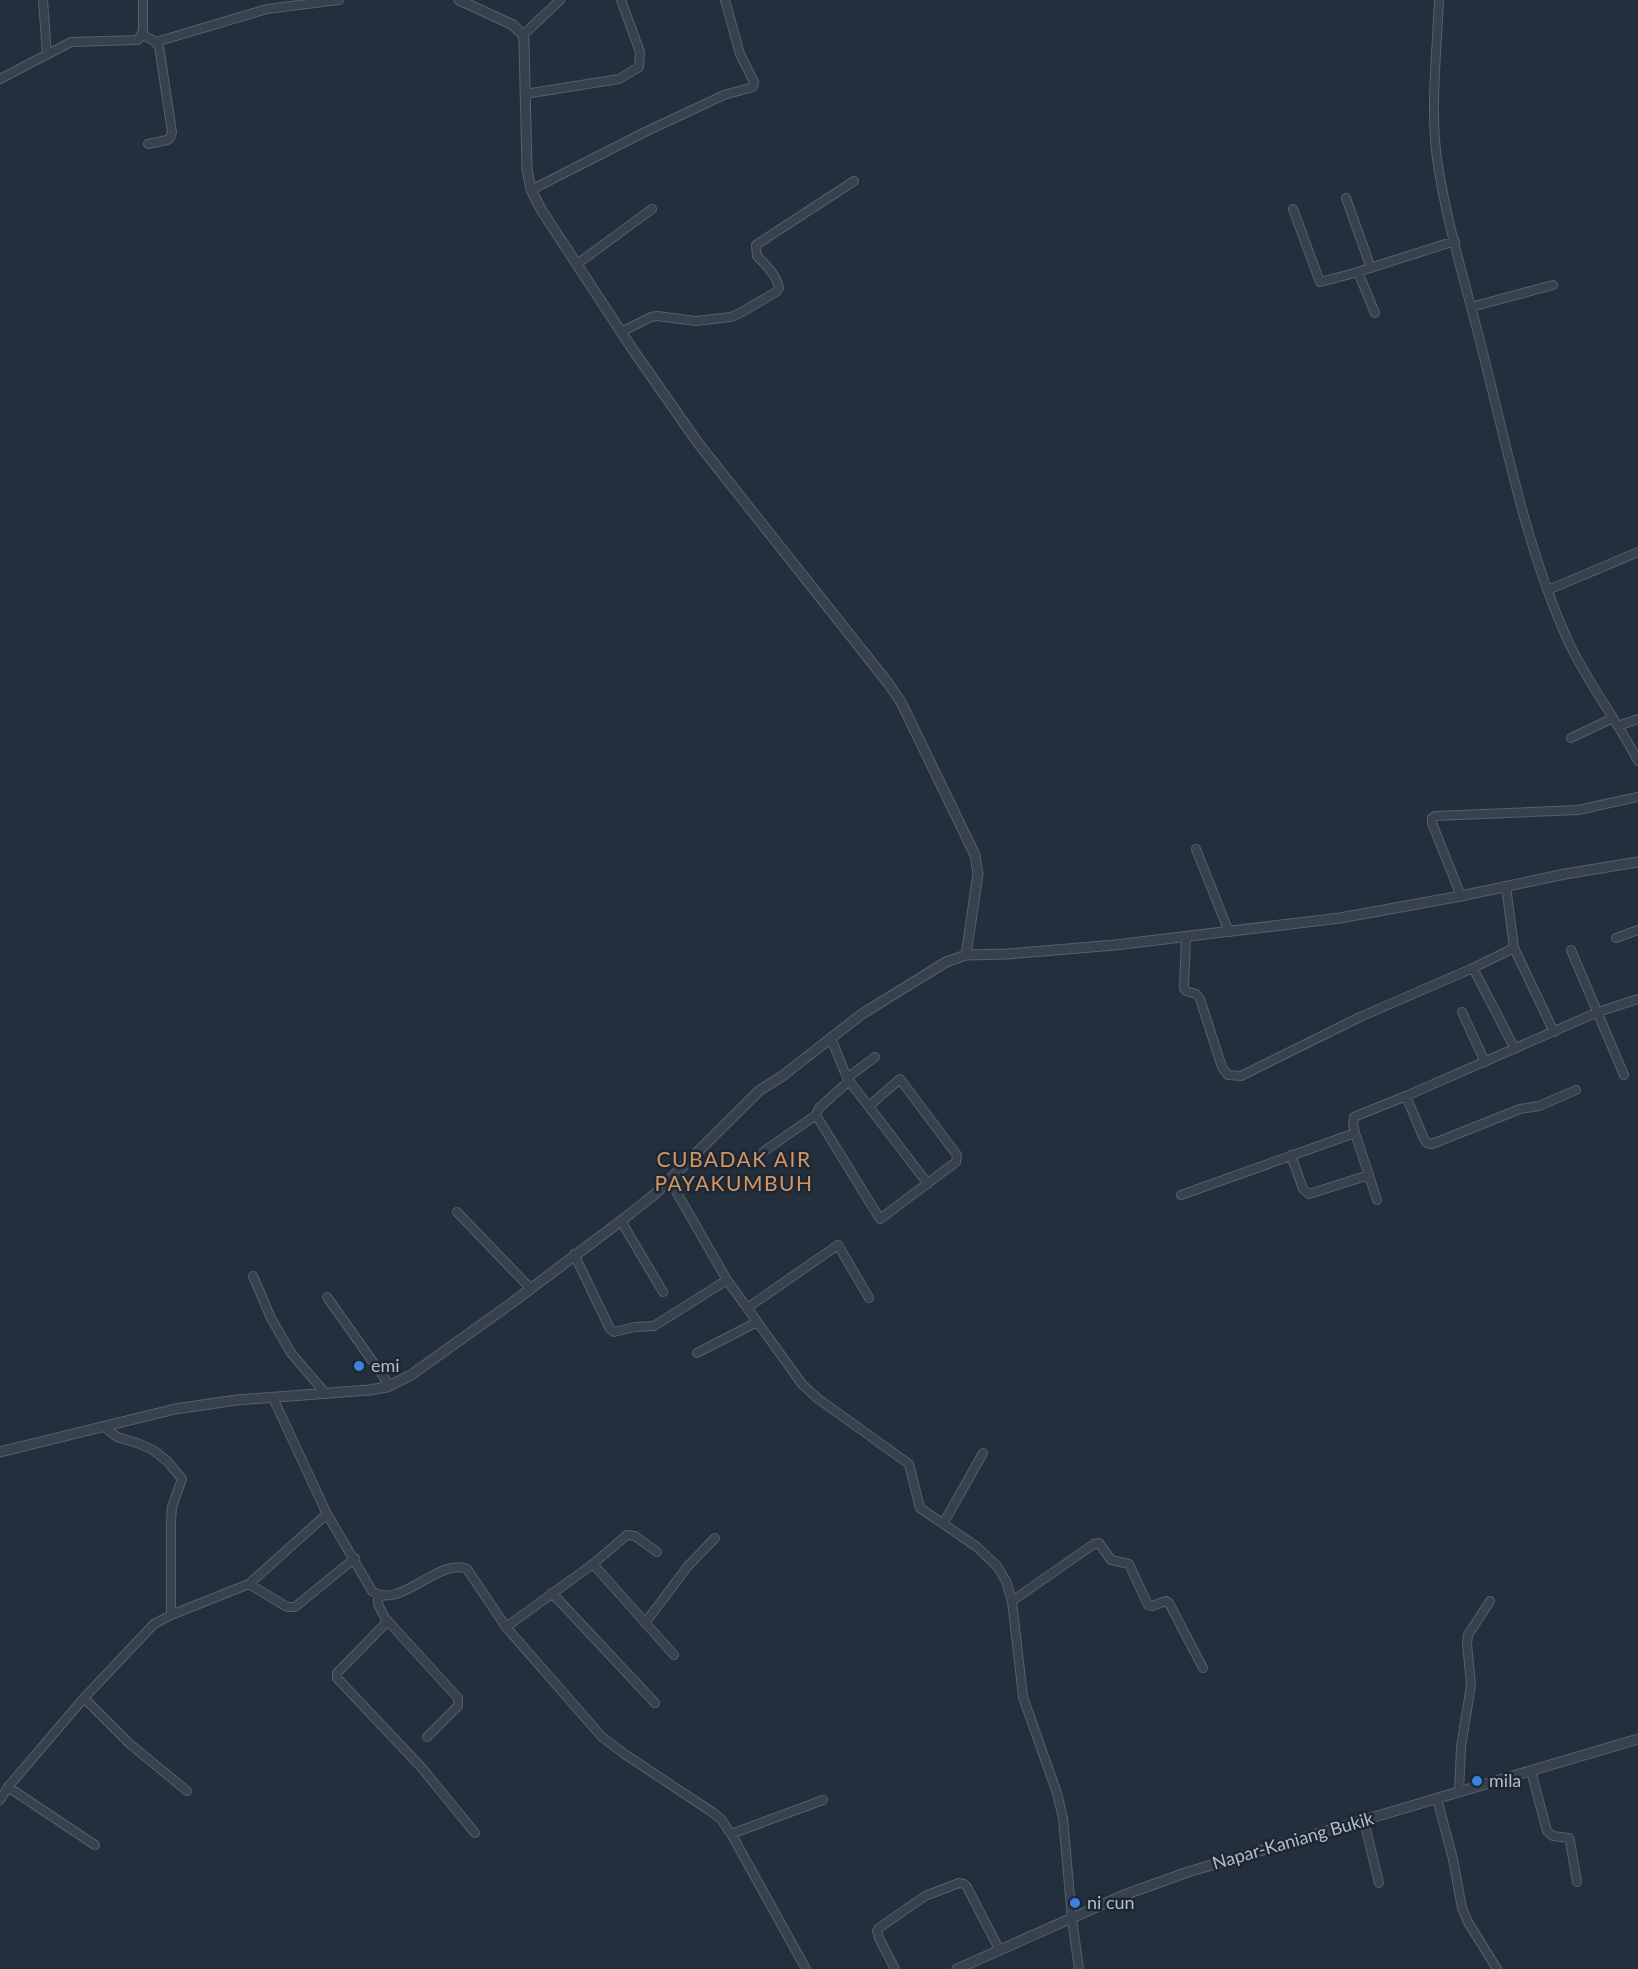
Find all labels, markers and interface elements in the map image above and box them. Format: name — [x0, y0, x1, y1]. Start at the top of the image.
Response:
district label: CUBADAK AIR PAYAKUMBUH — [654, 1146, 814, 1195]
place label: emi — [371, 1354, 400, 1376]
marker: emi — [352, 1359, 366, 1373]
place label: mila — [1489, 1769, 1521, 1791]
marker: mila — [1470, 1774, 1484, 1788]
street label: Napar-Kaniang Bukik — [1210, 1806, 1377, 1874]
place label: ni cun — [1087, 1891, 1135, 1913]
marker: ni cun — [1068, 1896, 1082, 1910]

